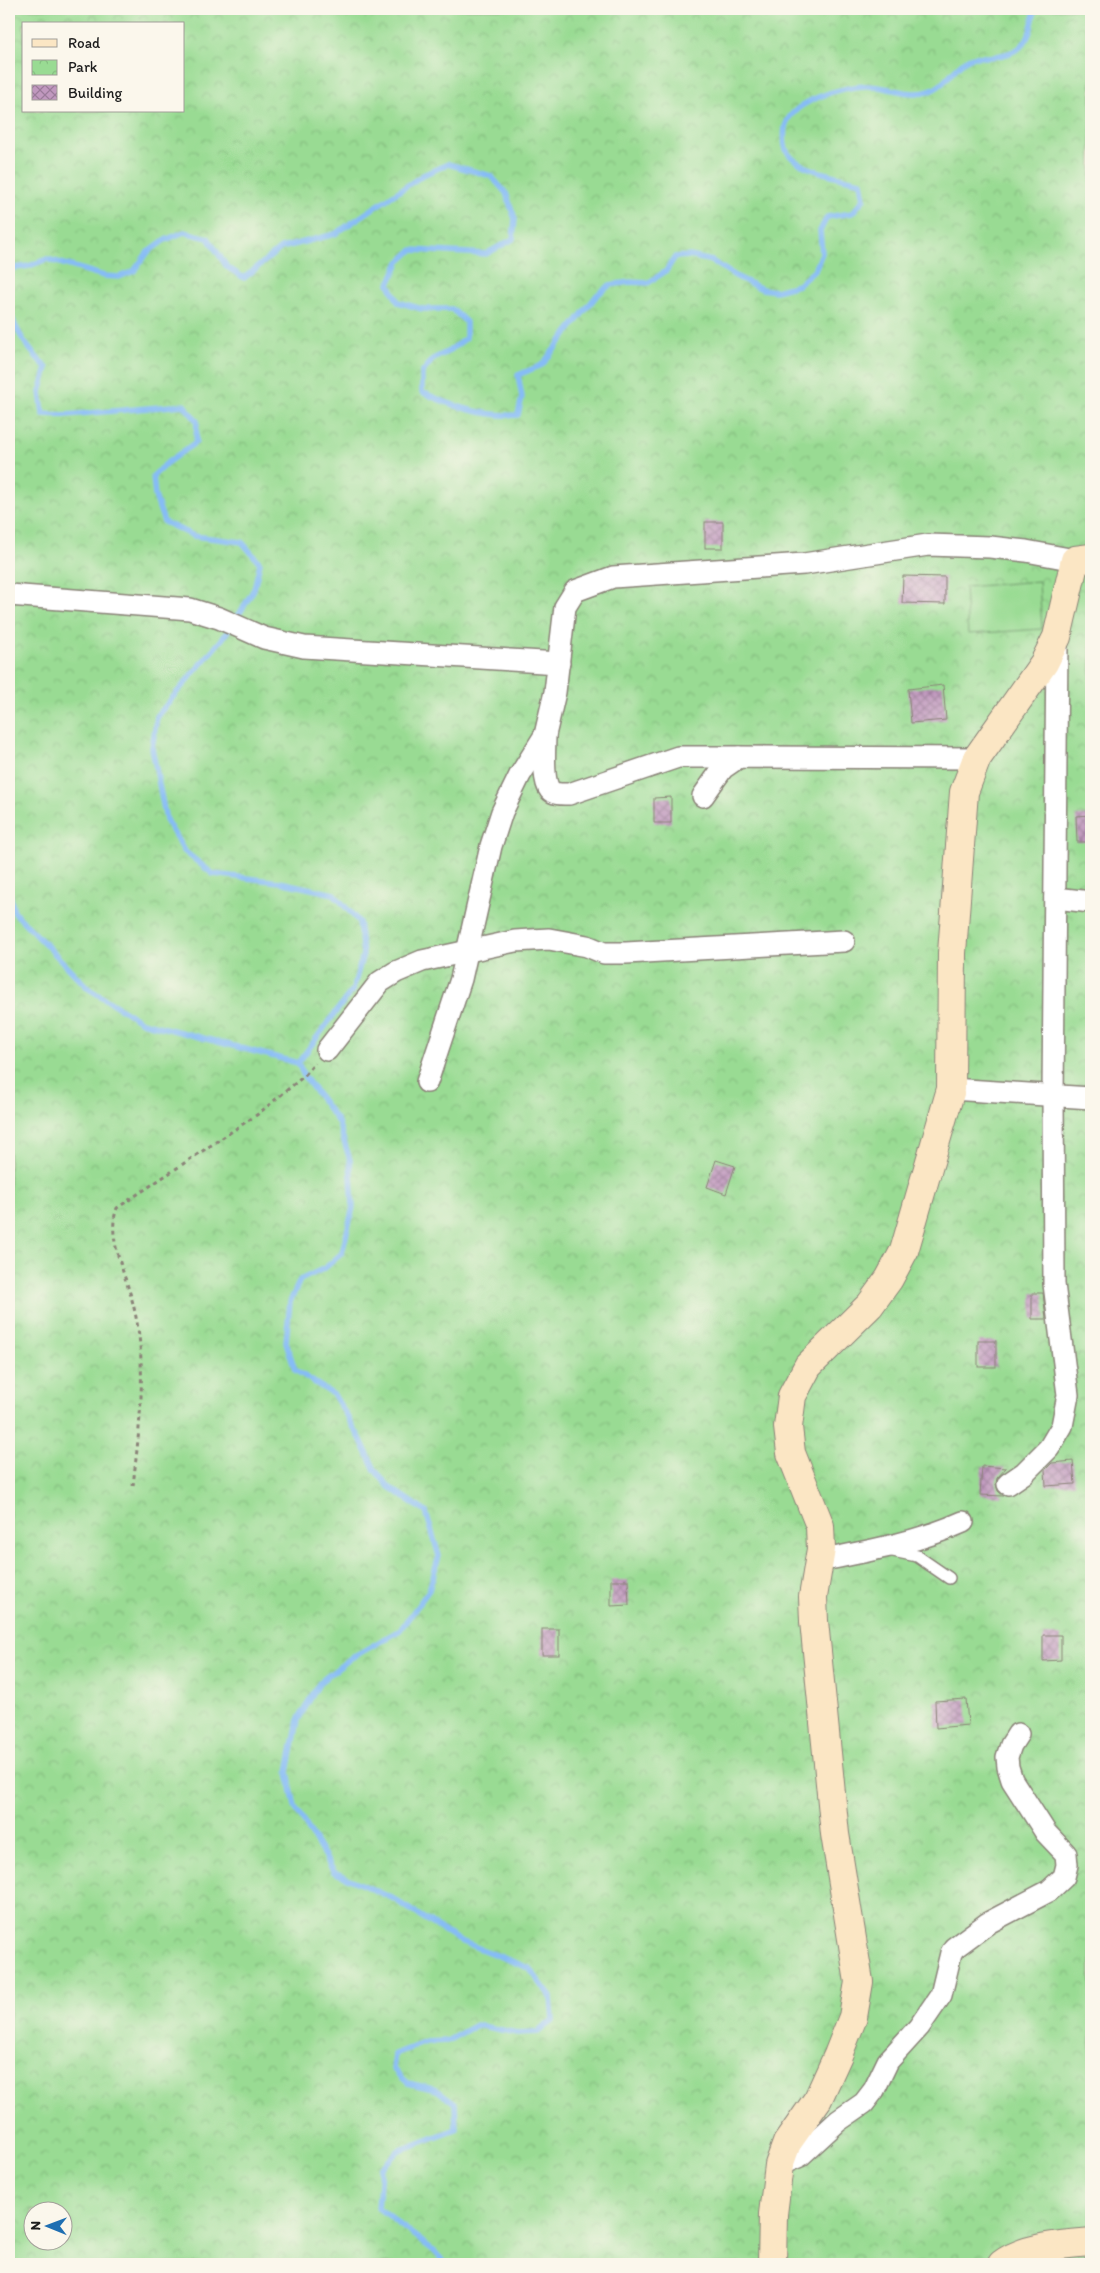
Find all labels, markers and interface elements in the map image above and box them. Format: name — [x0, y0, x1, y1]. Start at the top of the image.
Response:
legend — [22, 22, 185, 112]
text: Road — [68, 34, 101, 52]
text: Park — [68, 58, 98, 76]
text: Building — [68, 84, 122, 102]
north arrow — [22, 2200, 72, 2250]
text: N — [27, 2221, 44, 2231]

